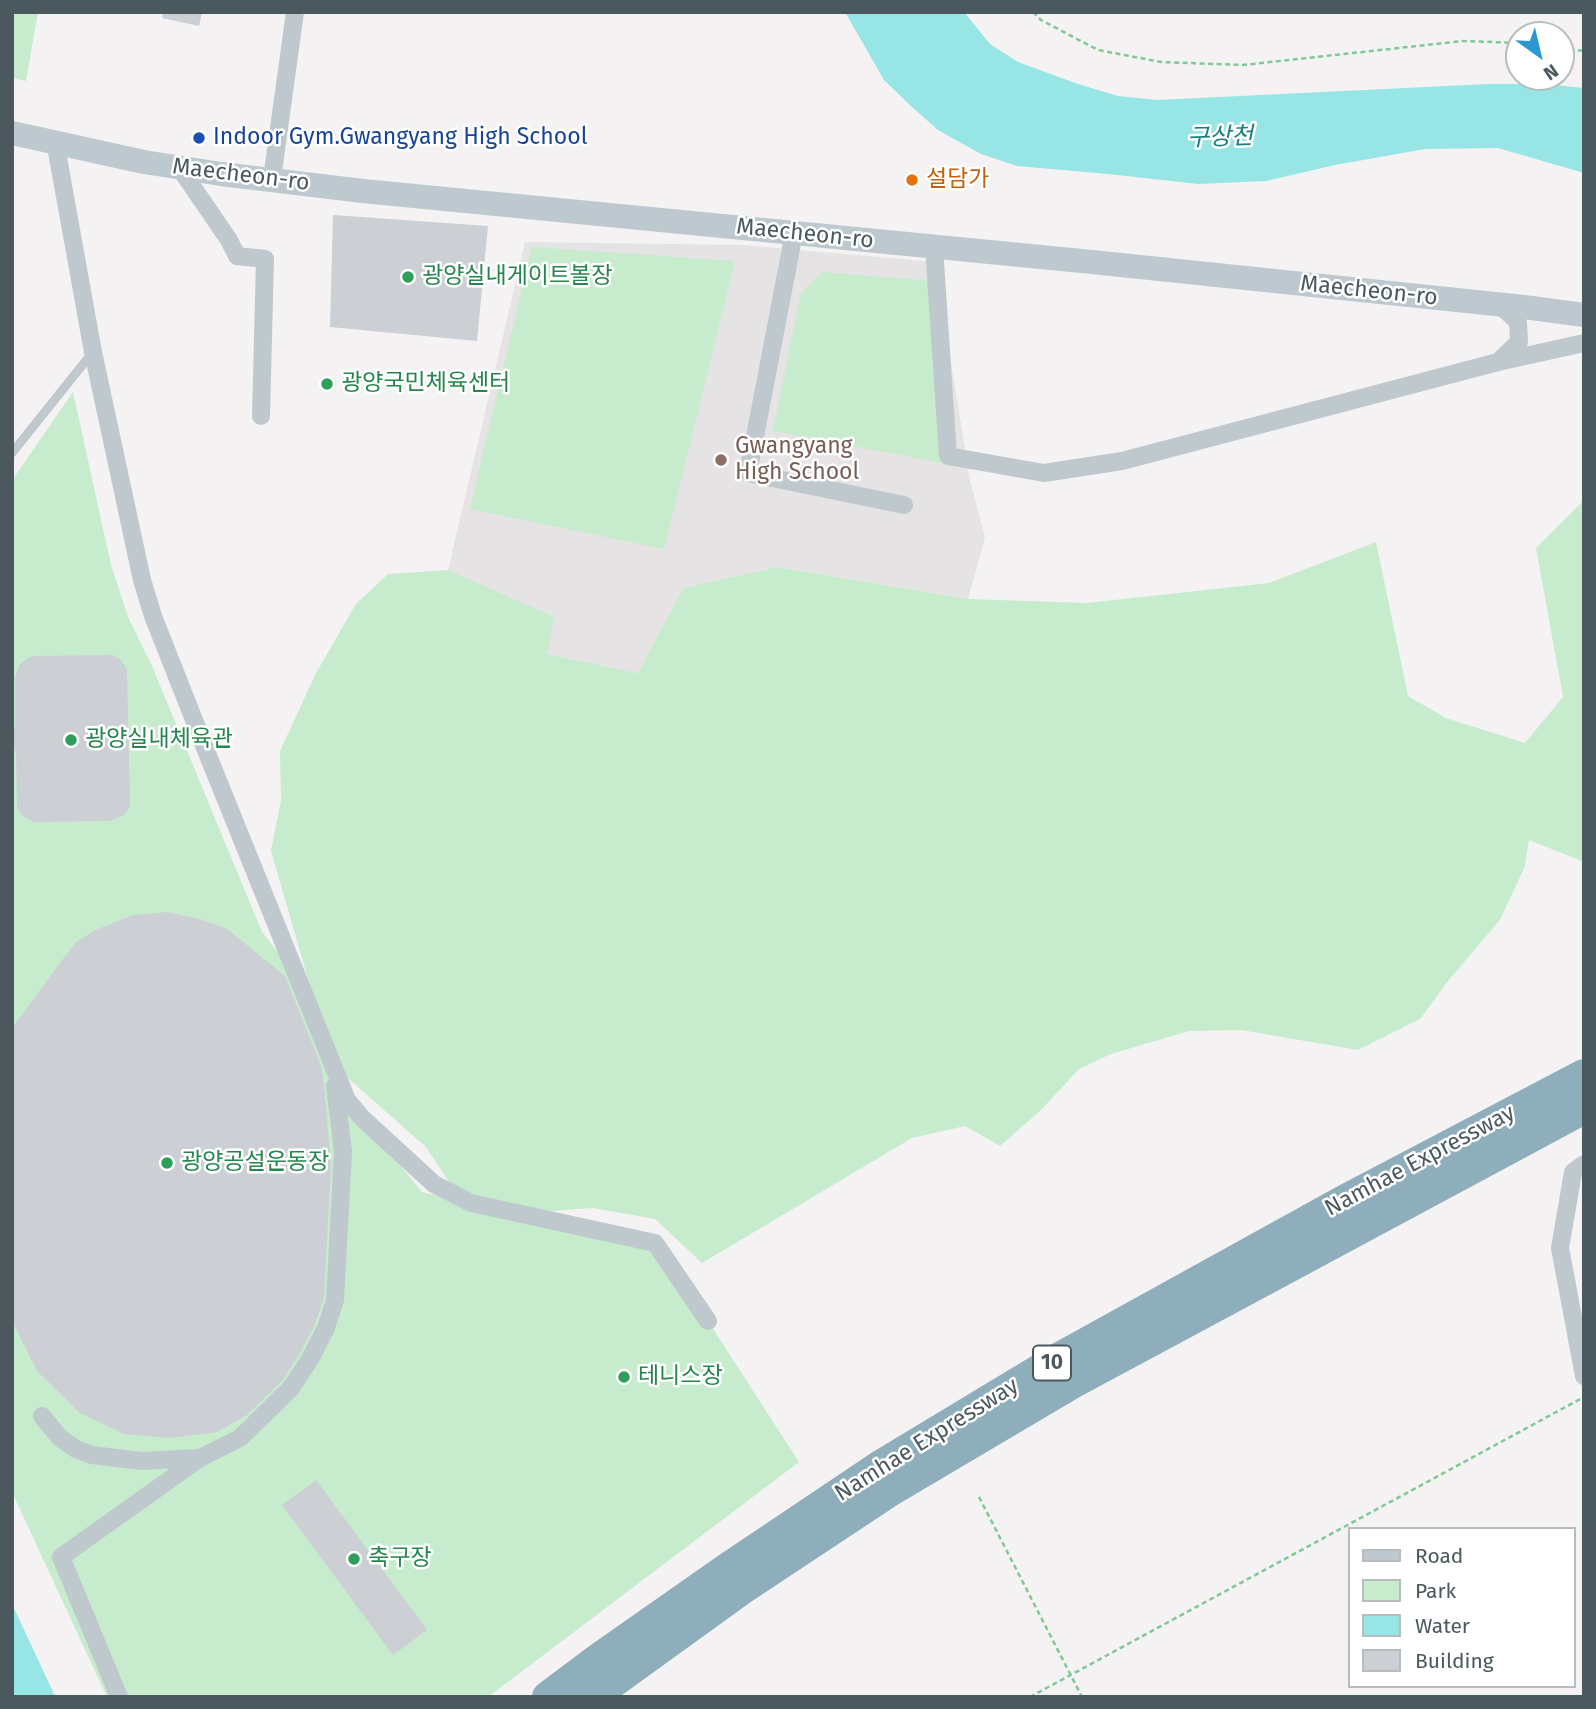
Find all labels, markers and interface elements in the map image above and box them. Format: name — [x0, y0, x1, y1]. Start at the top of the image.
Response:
north arrow — [1505, 21, 1575, 91]
text: N — [1539, 59, 1563, 85]
water label: 구상천 — [1186, 122, 1254, 154]
place label: Indoor Gym.Gwangyang High School — [213, 124, 587, 152]
marker: Indoor Gym.Gwangyang High School — [191, 130, 207, 146]
street label: Maecheon-ro — [171, 153, 311, 197]
place label: 설담가 — [926, 166, 989, 194]
marker: 설담가 — [904, 172, 920, 188]
street label: Maecheon-ro — [735, 213, 875, 255]
place label: 광양실내게이트볼장 — [422, 263, 612, 291]
marker: 광양실내게이트볼장 — [400, 269, 416, 285]
street label: Maecheon-ro — [1299, 270, 1439, 312]
place label: 광양국민체육센터 — [341, 370, 510, 398]
marker: 광양국민체육센터 — [319, 376, 335, 392]
place label: Gwangyang High School — [735, 433, 859, 487]
marker: Gwangyang High School — [713, 452, 729, 468]
place label: 광양실내체육관 — [85, 726, 233, 754]
marker: 광양실내체육관 — [63, 732, 79, 748]
street label: Namhae Expressway — [1320, 1099, 1520, 1223]
place label: 광양공설운동장 — [181, 1149, 329, 1177]
marker: 광양공설운동장 — [159, 1155, 175, 1171]
road number: 10 — [1033, 1346, 1071, 1380]
place label: 테니스장 — [638, 1363, 723, 1391]
marker: 테니스장 — [616, 1369, 632, 1385]
street label: Namhae Expressway — [830, 1372, 1024, 1508]
legend — [1348, 1527, 1575, 1688]
text: Road — [1415, 1543, 1463, 1569]
place label: 축구장 — [368, 1545, 431, 1573]
marker: 축구장 — [346, 1551, 362, 1567]
text: Park — [1415, 1578, 1456, 1604]
text: Water — [1415, 1613, 1470, 1639]
text: Building — [1415, 1648, 1494, 1674]

